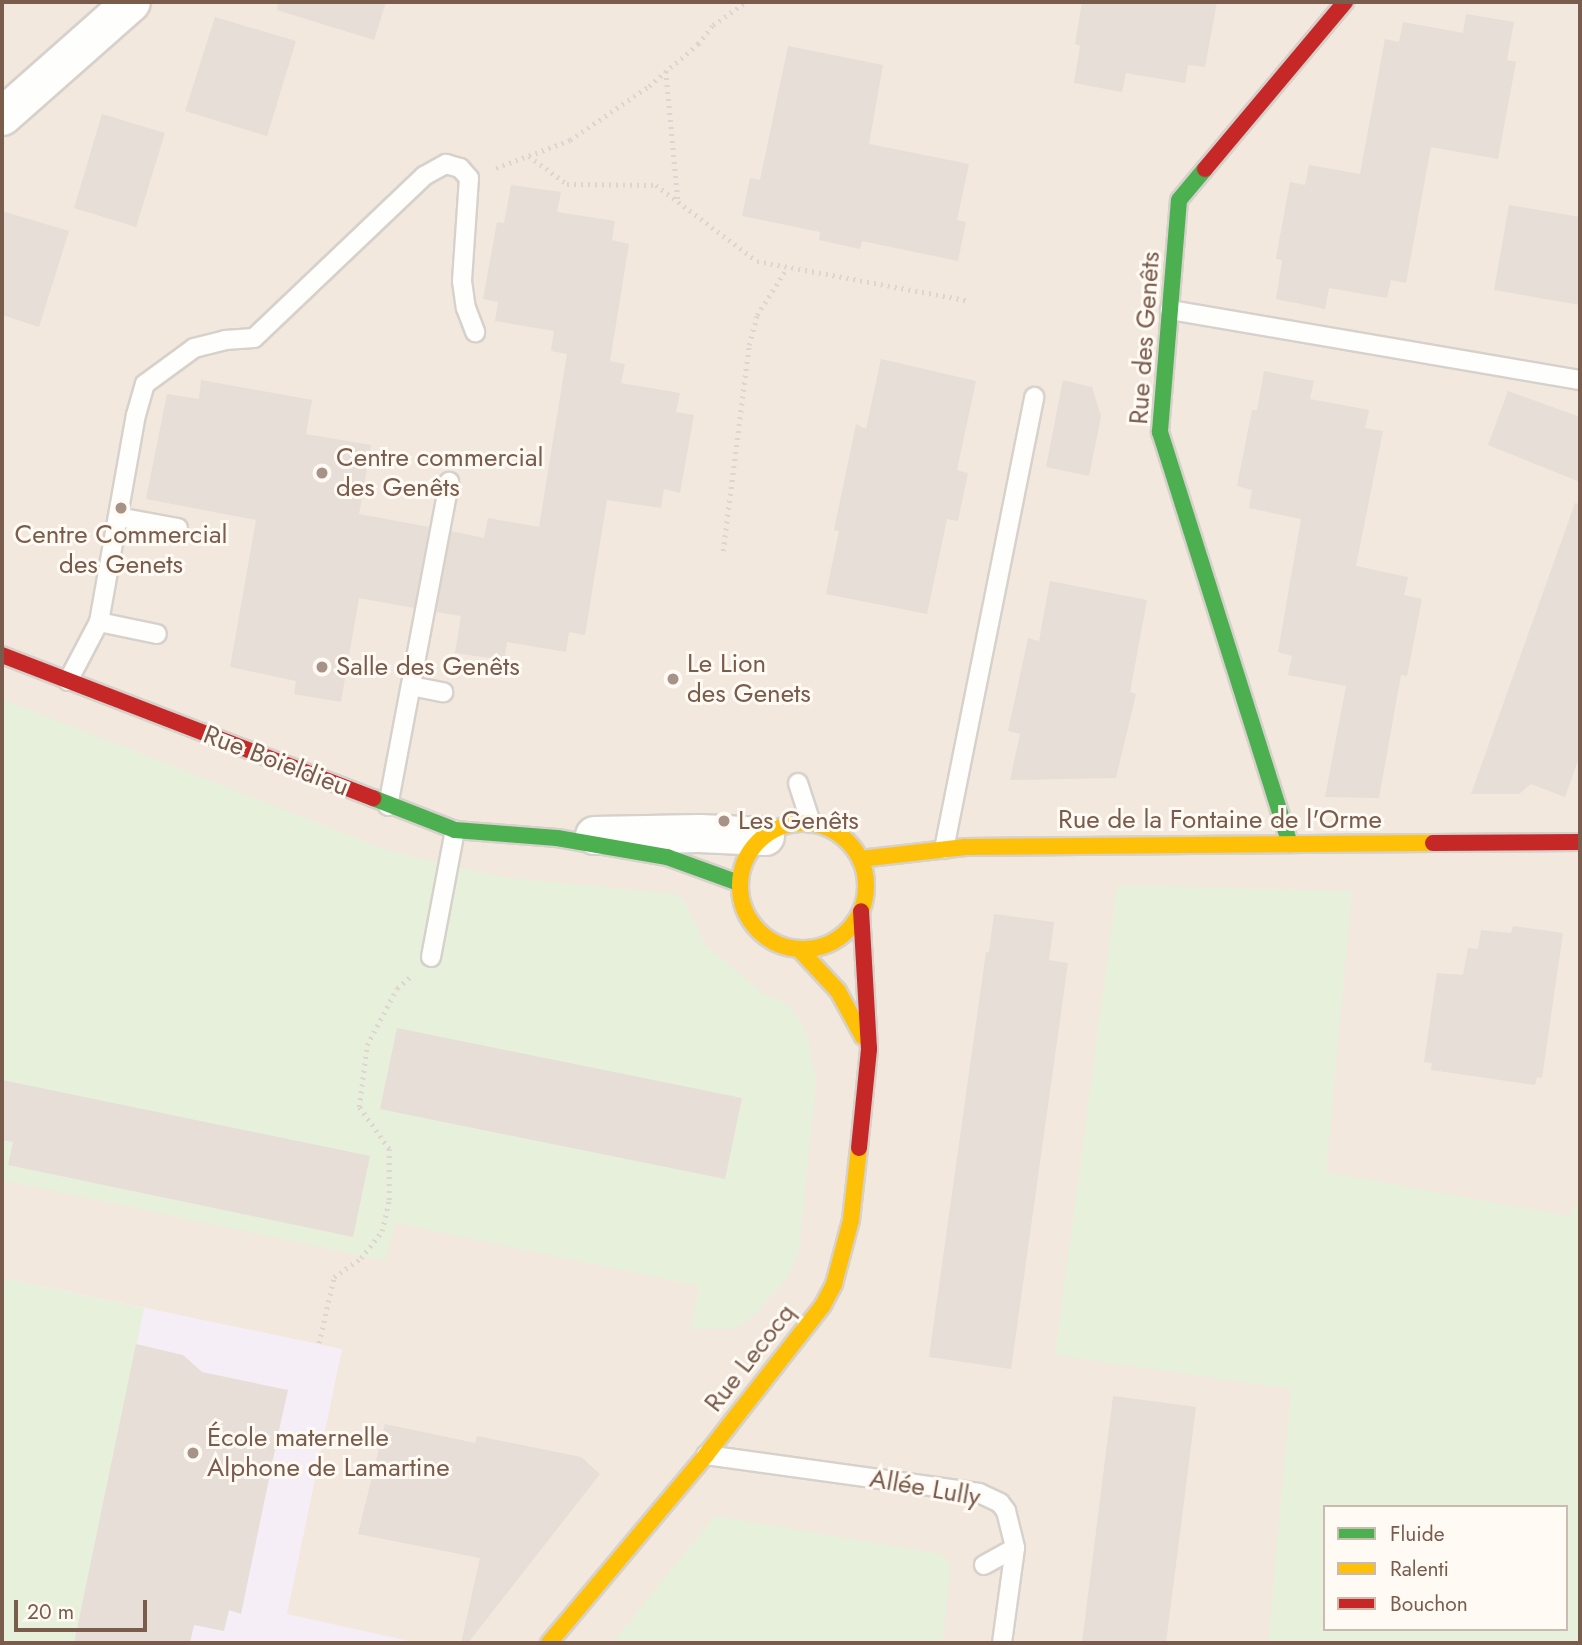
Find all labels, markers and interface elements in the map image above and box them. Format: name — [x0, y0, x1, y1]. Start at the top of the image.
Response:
street label: Rue des Genêts — [1123, 251, 1167, 425]
place label: Centre commercial des Genêts — [336, 442, 544, 504]
marker: Centre commercial des Genêts — [314, 465, 330, 481]
marker: Centre Commercial des Genets — [113, 500, 129, 516]
place label: Centre Commercial des Genets — [15, 519, 227, 580]
place label: Le Lion des Genets — [687, 648, 811, 710]
place label: Salle des Genêts — [336, 651, 520, 683]
marker: Salle des Genêts — [314, 659, 330, 675]
marker: Le Lion des Genets — [665, 671, 681, 687]
street label: Rue Boieldieu — [199, 719, 353, 803]
street label: Rue de la Fontaine de l'Orme — [1058, 804, 1382, 836]
place label: Les Genêts — [738, 805, 859, 837]
marker: Les Genêts — [716, 813, 732, 829]
street label: Rue Lecocq — [698, 1298, 802, 1418]
place label: École maternelle Alphone de Lamartine — [207, 1422, 450, 1484]
marker: École maternelle Alphone de Lamartine — [185, 1445, 201, 1461]
street label: Allée Lully — [867, 1463, 983, 1513]
legend — [1323, 1505, 1568, 1631]
text: Fluide — [1390, 1519, 1445, 1549]
text: Ralenti — [1390, 1554, 1449, 1584]
scale bar — [18, 1586, 150, 1630]
text: Bouchon — [1390, 1589, 1468, 1619]
text: 20 m — [27, 1597, 74, 1627]

